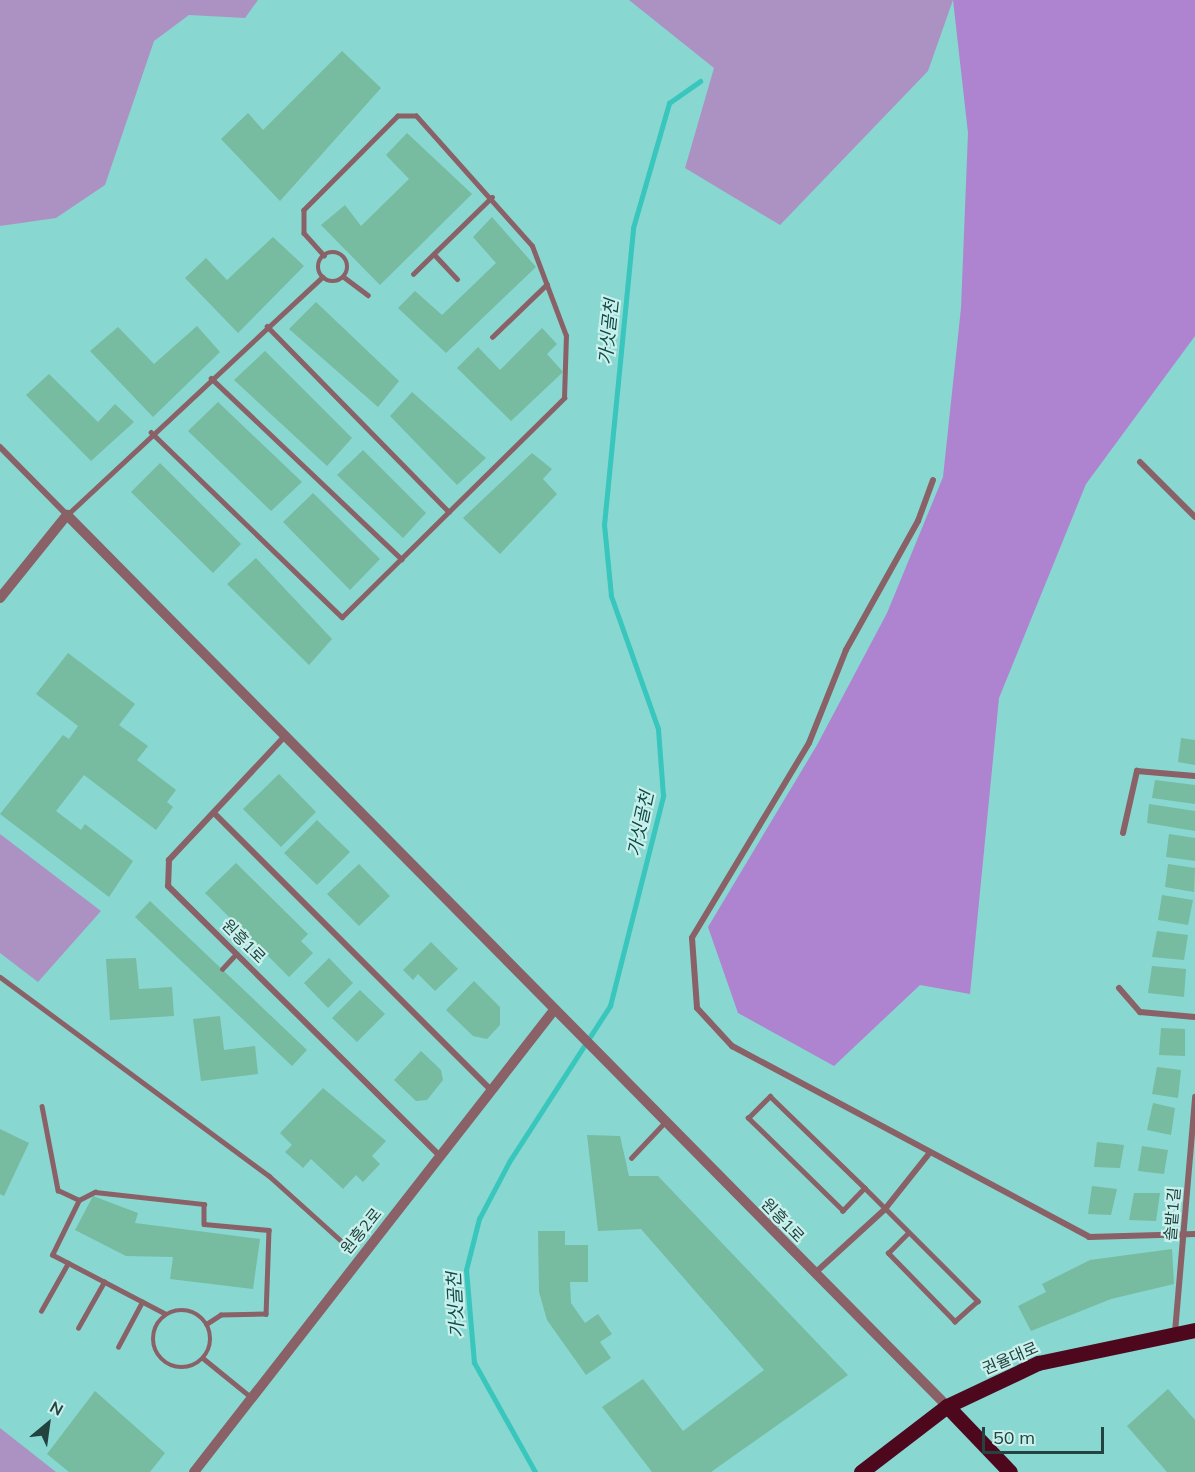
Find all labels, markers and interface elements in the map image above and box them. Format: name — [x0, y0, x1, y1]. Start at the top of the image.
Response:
water label: 가싯골천 — [595, 298, 623, 366]
water label: 가싯골천 — [624, 789, 658, 859]
street label: 원흥1로 — [218, 915, 270, 967]
street label: 솔밭1길 — [1160, 1186, 1184, 1242]
street label: 원흥1로 — [757, 1194, 809, 1246]
street label: 원흥2로 — [337, 1204, 385, 1258]
water label: 가싯골천 — [443, 1271, 469, 1339]
street label: 권율대로 — [979, 1338, 1041, 1378]
north arrow — [18, 1394, 78, 1454]
text: N — [47, 1397, 67, 1420]
scale bar — [985, 1415, 1106, 1453]
text: 50 m — [993, 1426, 1035, 1449]

